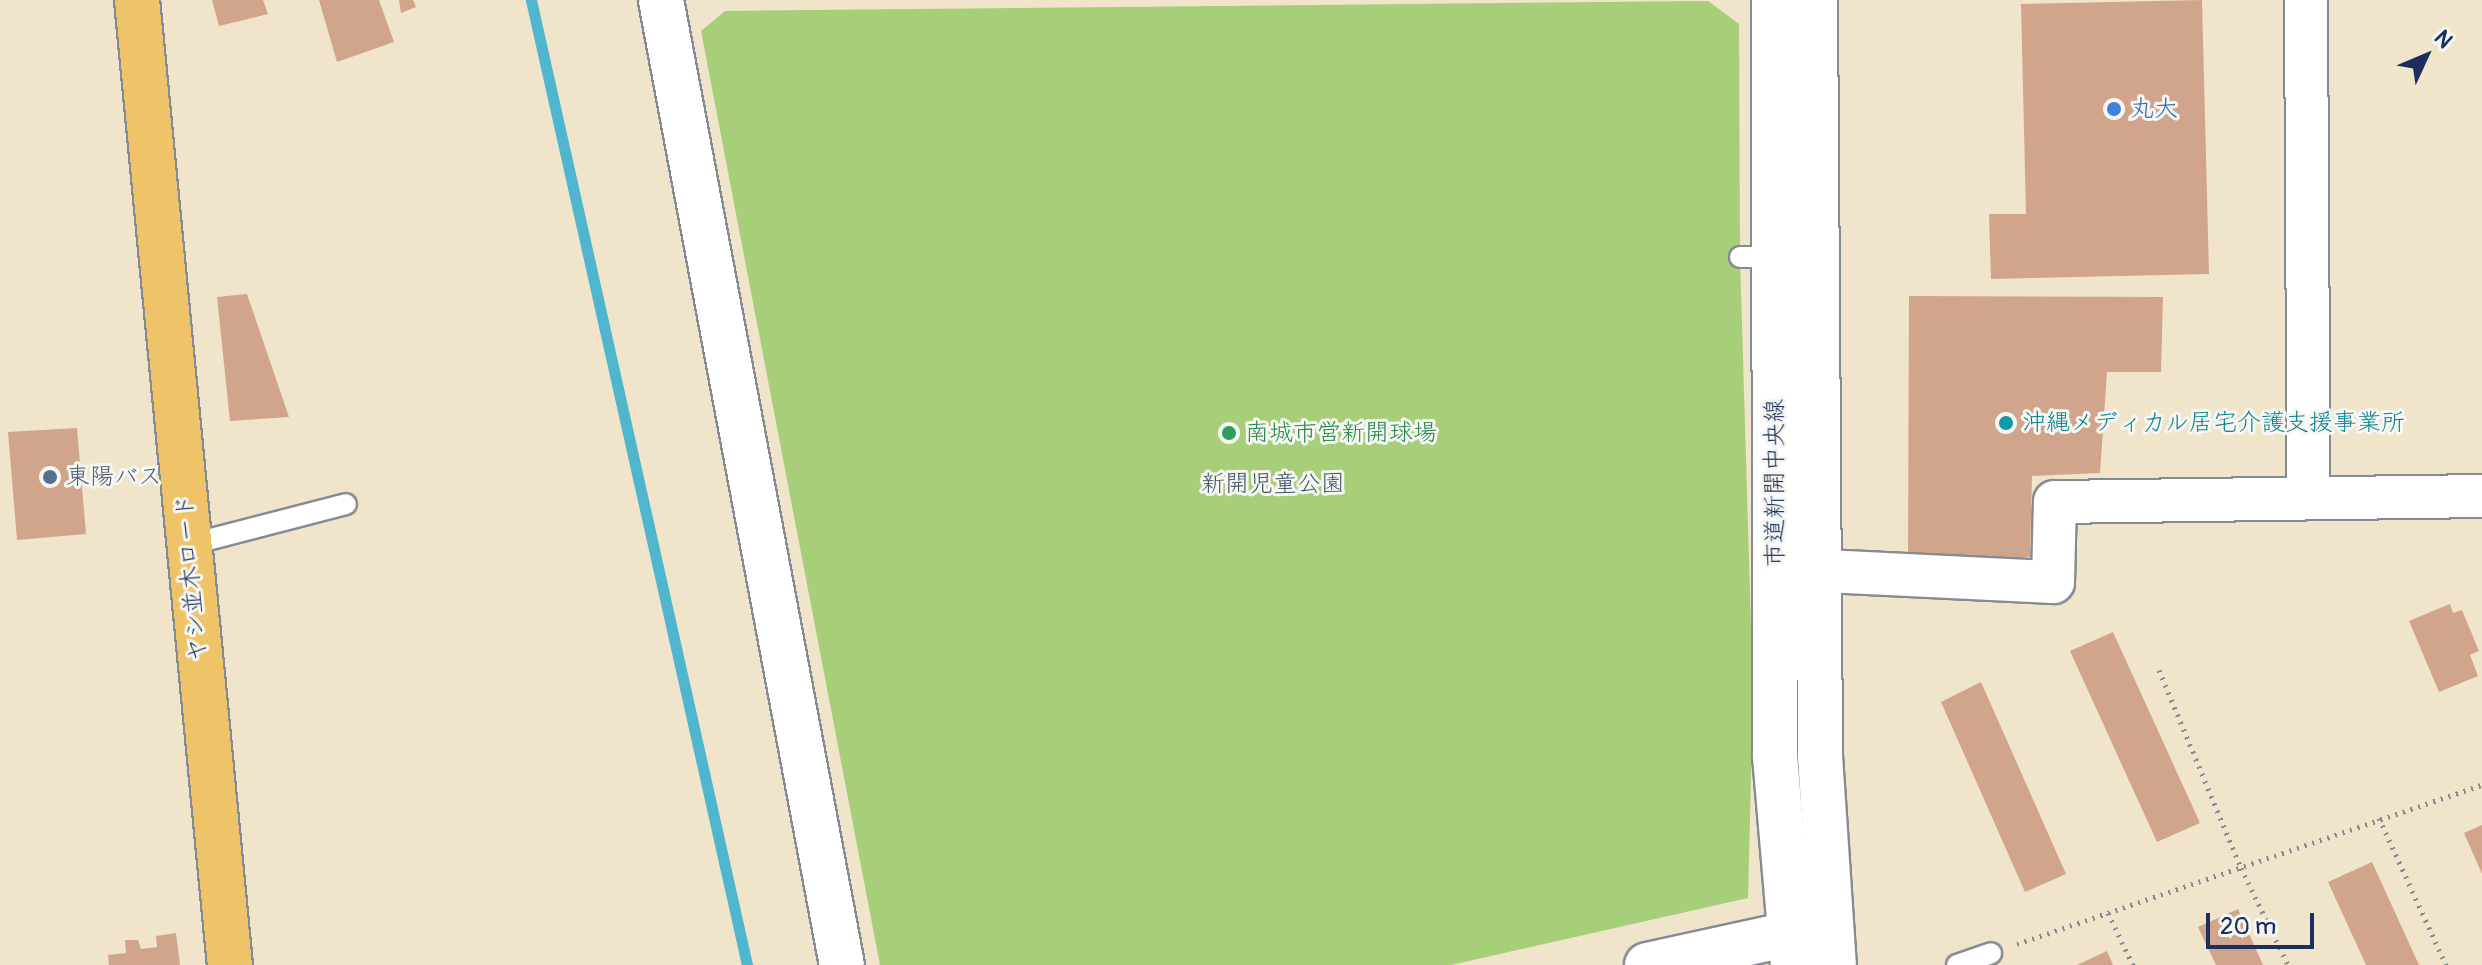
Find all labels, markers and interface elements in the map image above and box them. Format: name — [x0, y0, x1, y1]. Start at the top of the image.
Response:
north arrow — [2386, 16, 2466, 96]
text: N — [2428, 24, 2459, 54]
place label: 丸大 — [2130, 95, 2178, 123]
marker: 丸大 — [2105, 100, 2123, 118]
street label: 市道新開中央線 — [1761, 399, 1789, 567]
place label: 沖縄メディカル居宅介護支援事業所 — [2022, 409, 2406, 437]
marker: 沖縄メディカル居宅介護支援事業所 — [1997, 414, 2015, 432]
place label: 南城市営新開球場 — [1245, 419, 1437, 447]
marker: 南城市営新開球場 — [1220, 424, 1238, 442]
place label: 東陽バス — [66, 463, 162, 491]
marker: 東陽バス — [41, 468, 59, 486]
park label: 新開児童公園 — [1201, 470, 1345, 498]
street label: ヤシ並木ロード — [169, 493, 213, 663]
scale bar — [2210, 897, 2318, 947]
text: 20 m — [2220, 912, 2276, 941]

